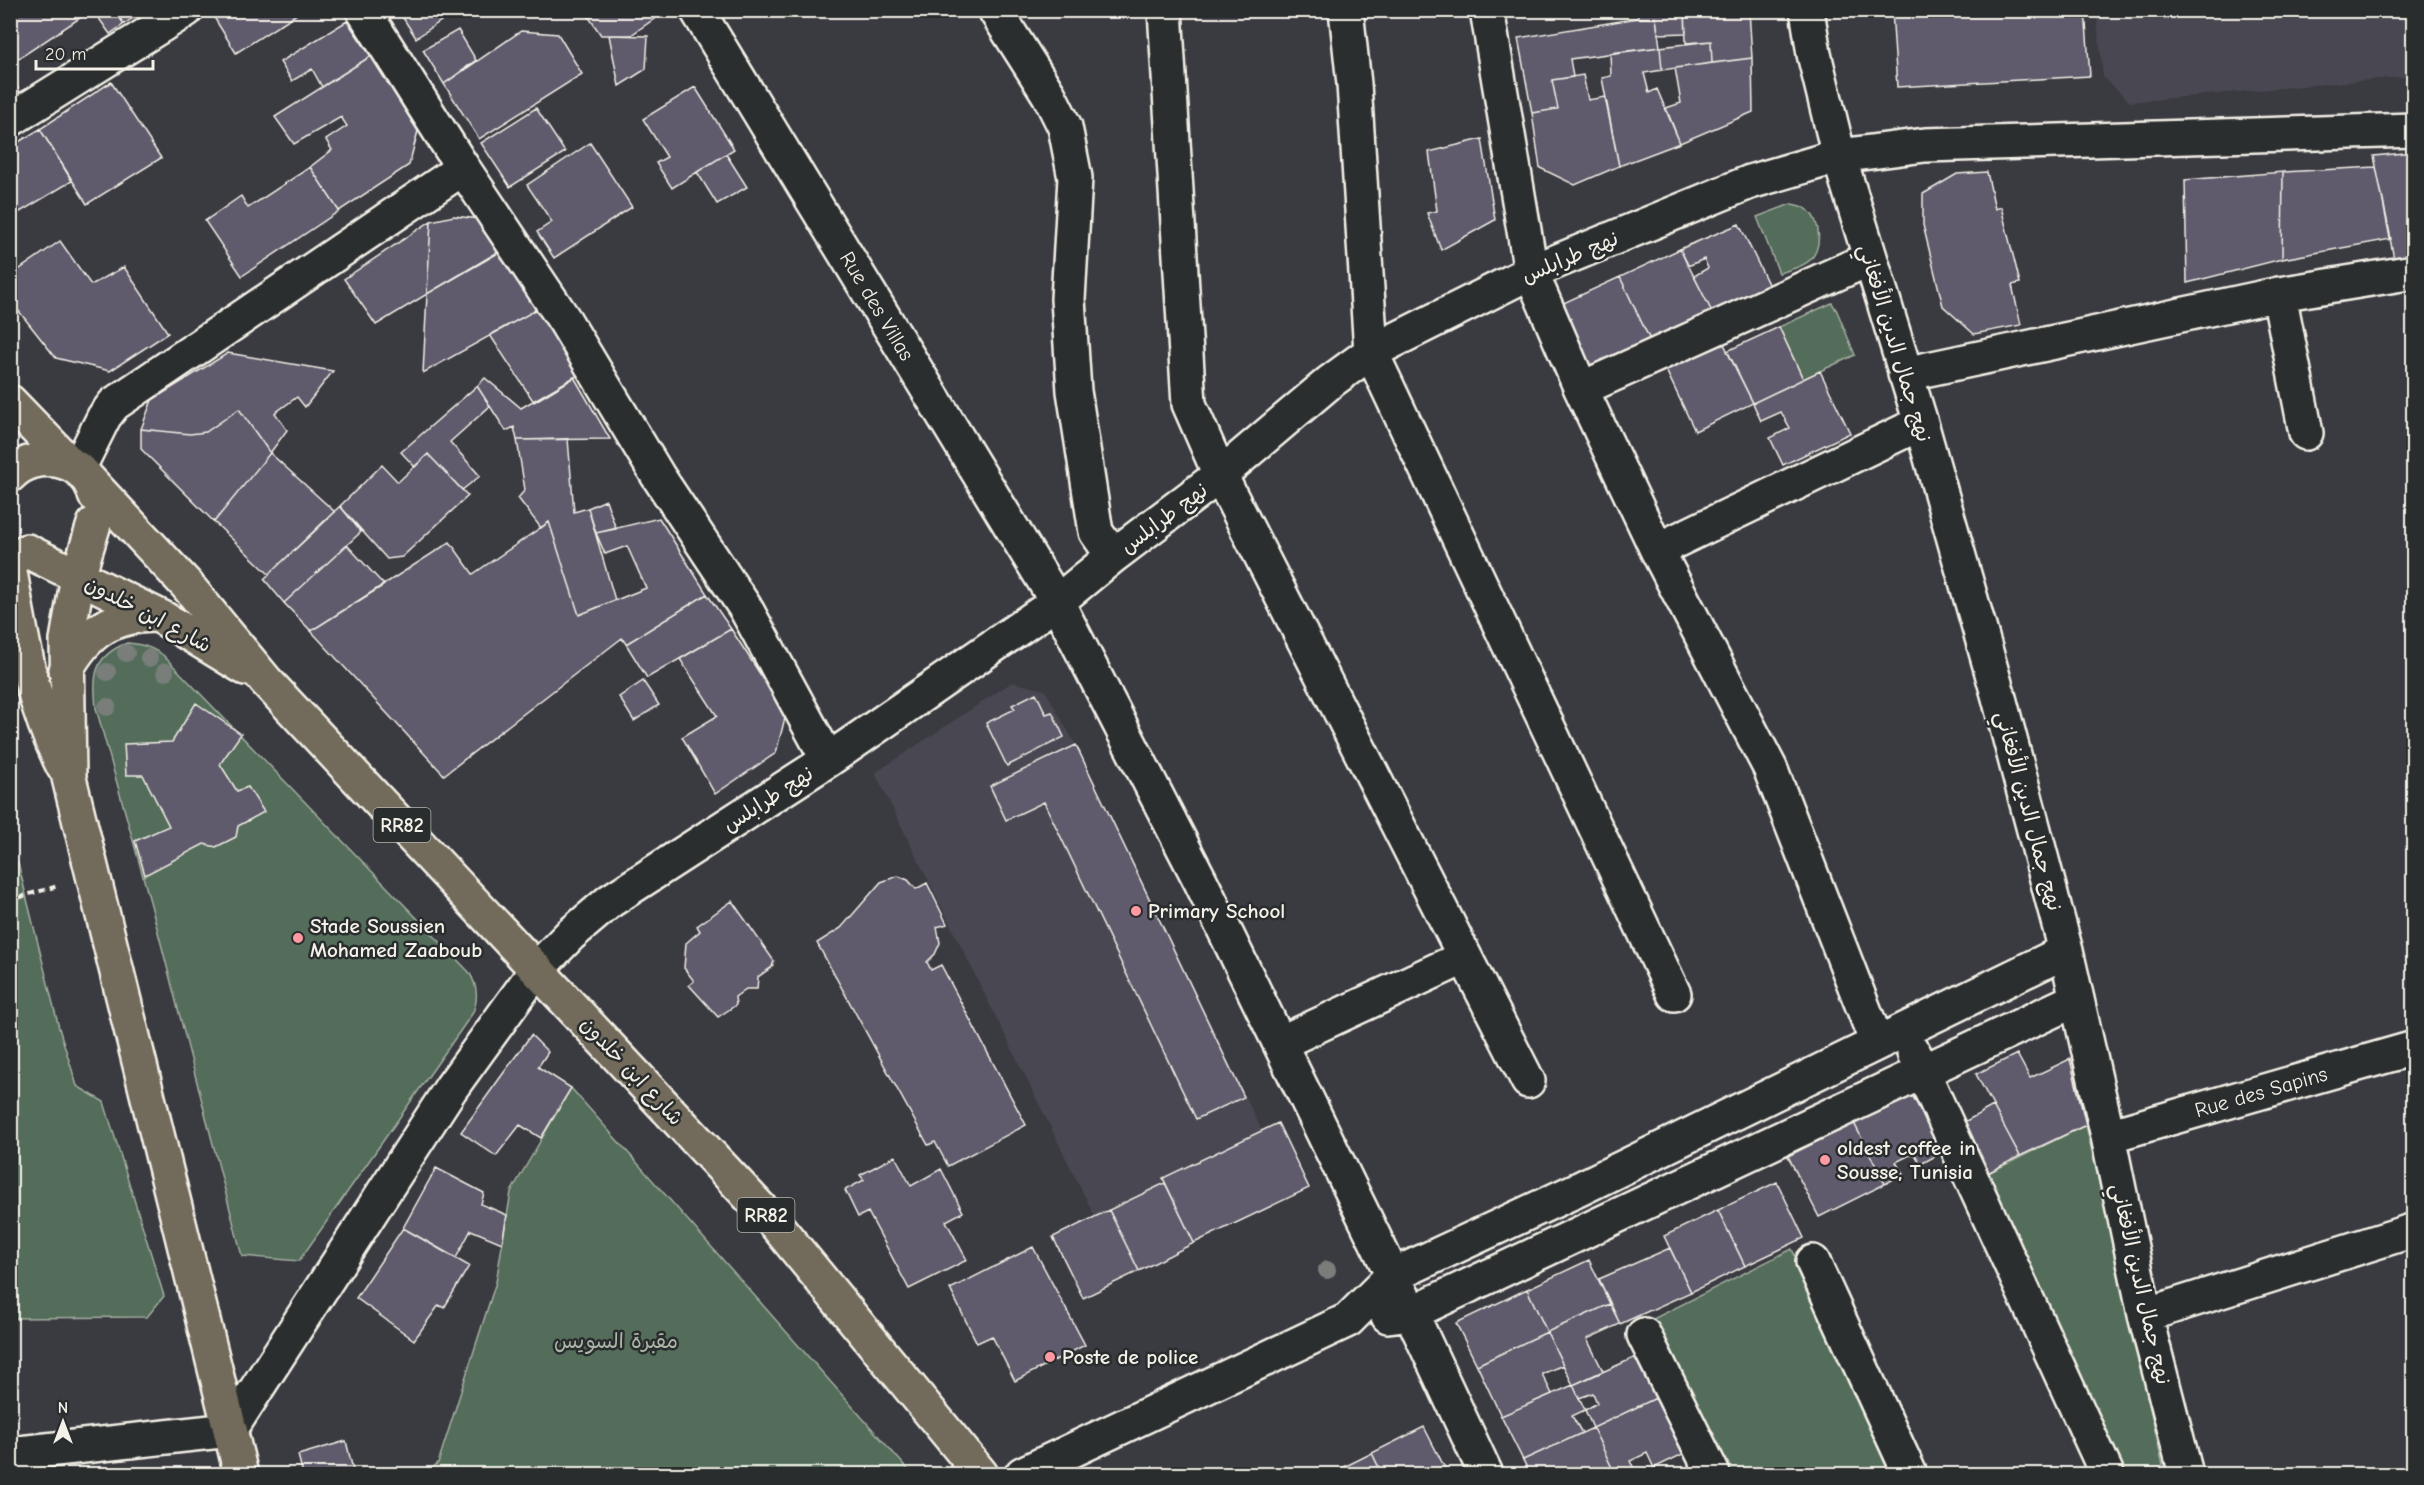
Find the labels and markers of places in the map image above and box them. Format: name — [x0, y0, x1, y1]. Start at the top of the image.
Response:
place label: Primary School — [1148, 899, 1285, 923]
marker: Primary School — [1129, 904, 1143, 918]
place label: Stade Soussien Mohamed Zaaboub — [310, 914, 482, 962]
marker: Stade Soussien Mohamed Zaaboub — [291, 931, 305, 945]
place label: oldest coffee in Sousse, Tunisia — [1837, 1136, 1976, 1184]
marker: oldest coffee in Sousse, Tunisia — [1818, 1153, 1832, 1167]
place label: Poste de police — [1062, 1345, 1198, 1369]
marker: Poste de police — [1043, 1350, 1057, 1364]

